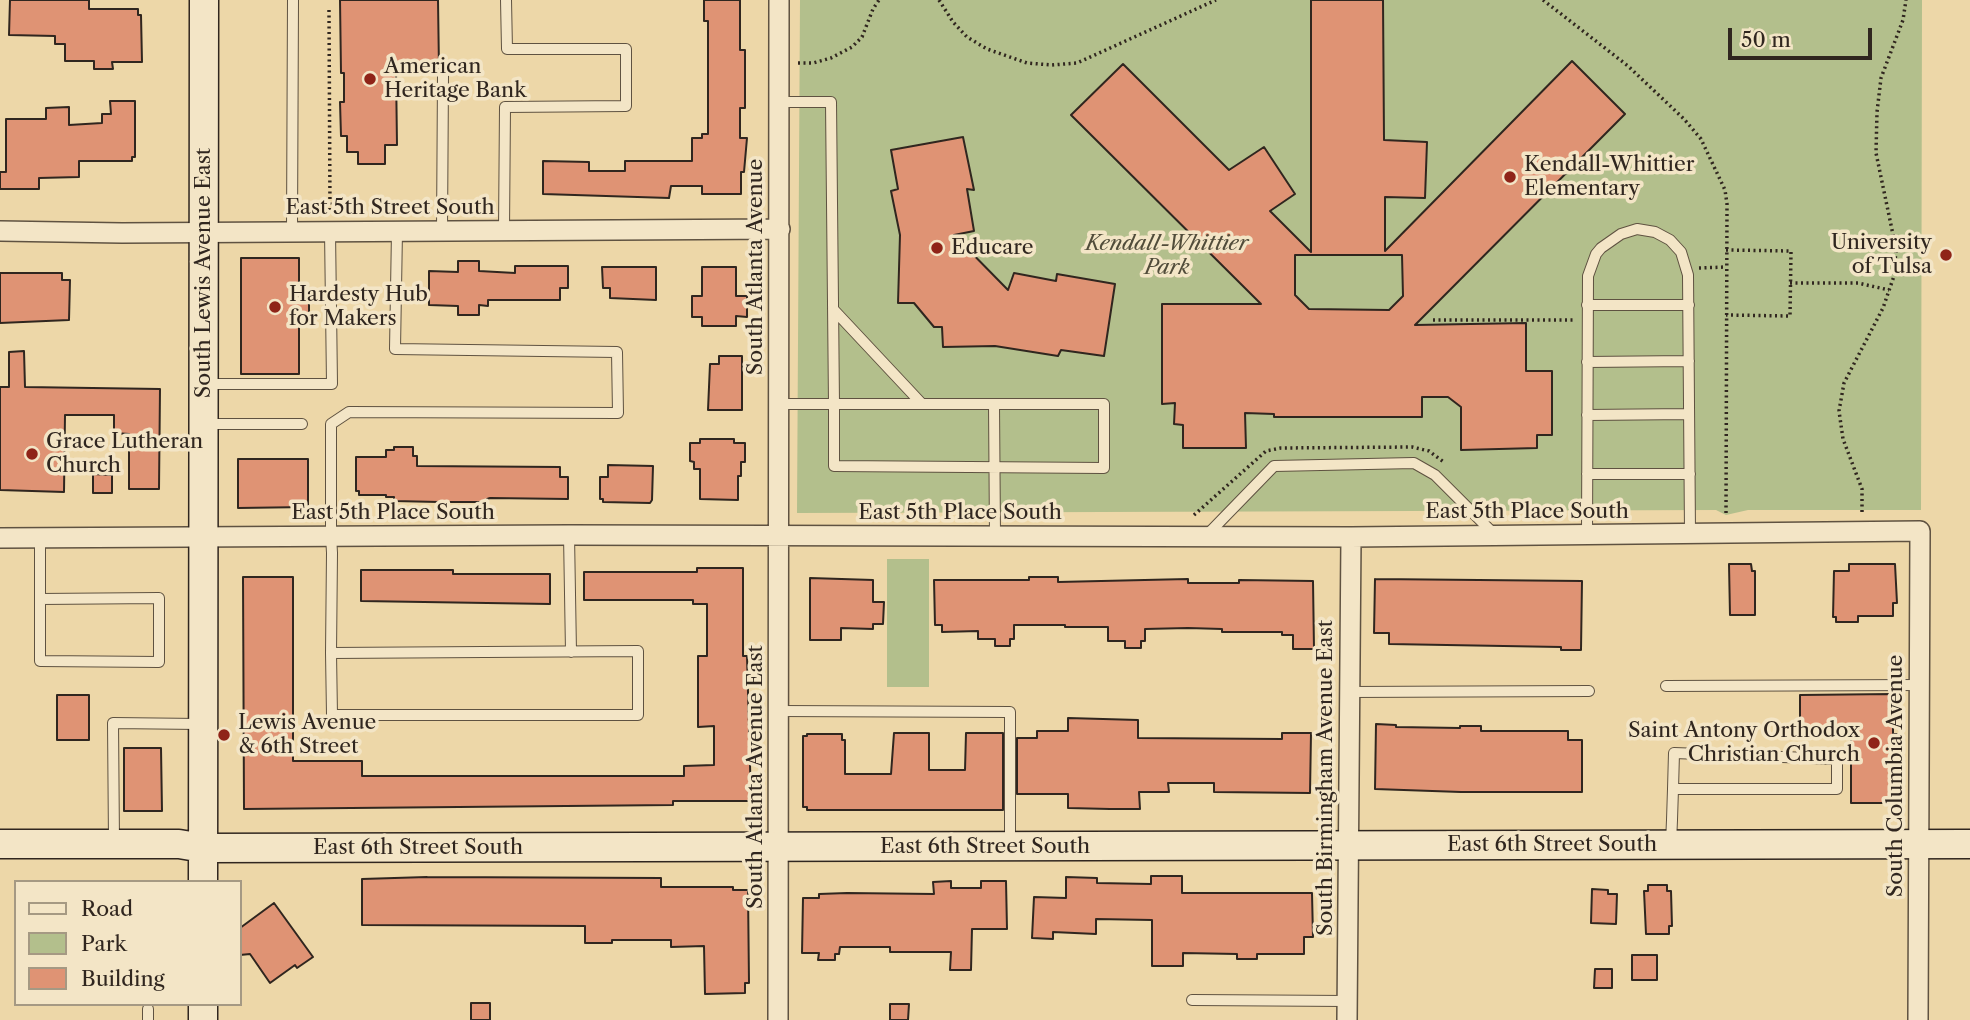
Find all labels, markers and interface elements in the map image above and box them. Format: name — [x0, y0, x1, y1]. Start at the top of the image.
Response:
scale bar — [1732, 14, 1876, 58]
text: 50 m — [1741, 27, 1791, 52]
place label: American Heritage Bank — [384, 54, 526, 104]
marker: American Heritage Bank — [362, 71, 378, 87]
street label: South Lewis Avenue East — [191, 148, 217, 398]
place label: Kendall-Whittier Elementary — [1524, 152, 1695, 202]
street label: South Atlanta Avenue — [743, 159, 769, 375]
marker: Kendall-Whittier Elementary — [1502, 169, 1518, 185]
street label: East 5th Street South — [285, 195, 495, 221]
place label: University of Tulsa — [1831, 230, 1932, 280]
park label: Kendall-Whittier Park — [1085, 231, 1249, 281]
place label: Educare — [951, 235, 1034, 261]
marker: Educare — [929, 240, 945, 256]
marker: University of Tulsa — [1938, 247, 1954, 263]
place label: Hardesty Hub for Makers — [289, 282, 428, 332]
marker: Hardesty Hub for Makers — [267, 299, 283, 315]
place label: Grace Lutheran Church — [46, 429, 203, 479]
marker: Grace Lutheran Church — [24, 446, 40, 462]
street label: East 5th Place South — [1425, 499, 1629, 525]
street label: East 5th Place South — [291, 500, 495, 526]
street label: East 5th Place South — [858, 500, 1062, 526]
street label: South Birmingham Avenue East — [1313, 620, 1339, 936]
street label: South Atlanta Avenue East — [743, 645, 769, 909]
street label: South Columbia Avenue — [1883, 655, 1909, 897]
place label: Lewis Avenue & 6th Street — [238, 710, 376, 760]
place label: Saint Antony Orthodox Christian Church — [1628, 718, 1860, 768]
marker: Lewis Avenue & 6th Street — [216, 727, 232, 743]
marker: Saint Antony Orthodox Christian Church — [1866, 735, 1882, 751]
street label: East 6th Street South — [1447, 832, 1657, 858]
street label: East 6th Street South — [880, 834, 1090, 860]
street label: East 6th Street South — [313, 835, 523, 861]
legend — [14, 880, 242, 1006]
text: Road — [81, 896, 133, 921]
text: Park — [81, 931, 127, 956]
text: Building — [81, 966, 165, 991]

